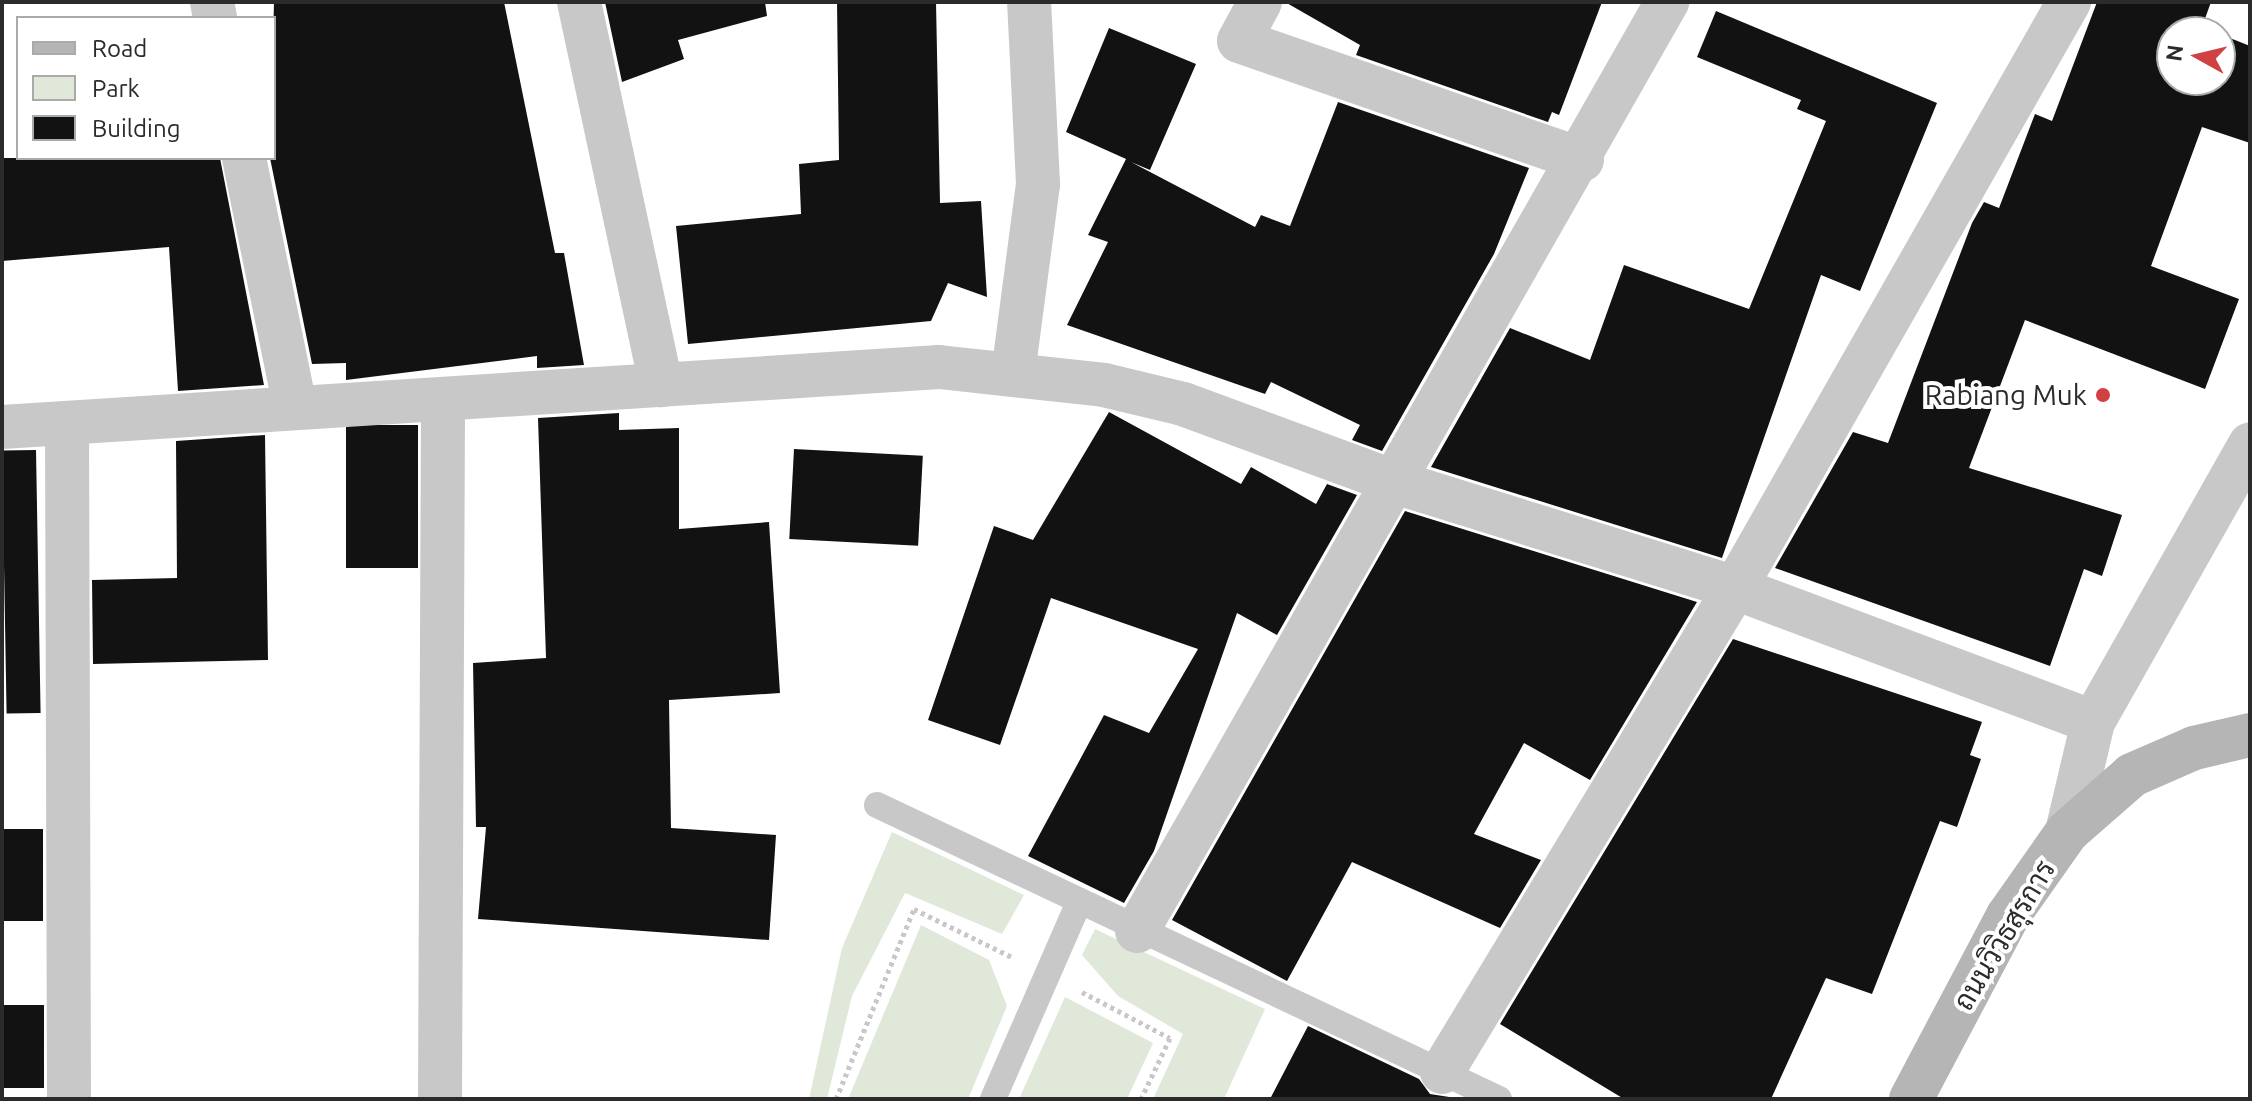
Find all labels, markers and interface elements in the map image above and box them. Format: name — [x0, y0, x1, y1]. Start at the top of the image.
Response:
legend — [16, 16, 276, 160]
north arrow — [2156, 16, 2236, 96]
text: Road — [92, 35, 147, 62]
text: N — [2160, 43, 2187, 63]
text: Park — [92, 75, 140, 102]
text: Building — [92, 115, 180, 142]
place label: Rabiang Muk — [1925, 378, 2087, 412]
marker: Rabiang Muk — [2094, 386, 2112, 404]
street label: ถนนวิวิธสุรการ — [1946, 854, 2062, 1016]

